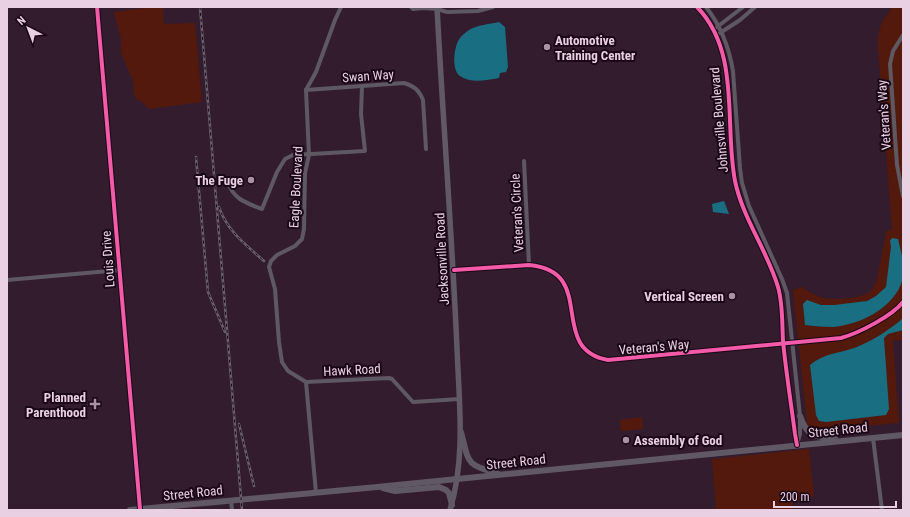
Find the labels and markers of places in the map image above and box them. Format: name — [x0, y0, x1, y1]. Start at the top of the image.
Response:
place label: Automotive Training Center — [555, 33, 636, 63]
marker: Automotive Training Center — [542, 42, 552, 52]
place label: The Fuge — [195, 173, 243, 188]
marker: The Fuge — [246, 175, 256, 185]
place label: Vertical Screen — [644, 289, 724, 304]
marker: Vertical Screen — [727, 291, 737, 301]
place label: Planned Parenthood — [26, 390, 86, 420]
marker: Planned Parenthood — [89, 398, 101, 410]
place label: Assembly of God — [634, 433, 722, 448]
marker: Assembly of God — [621, 435, 631, 445]

